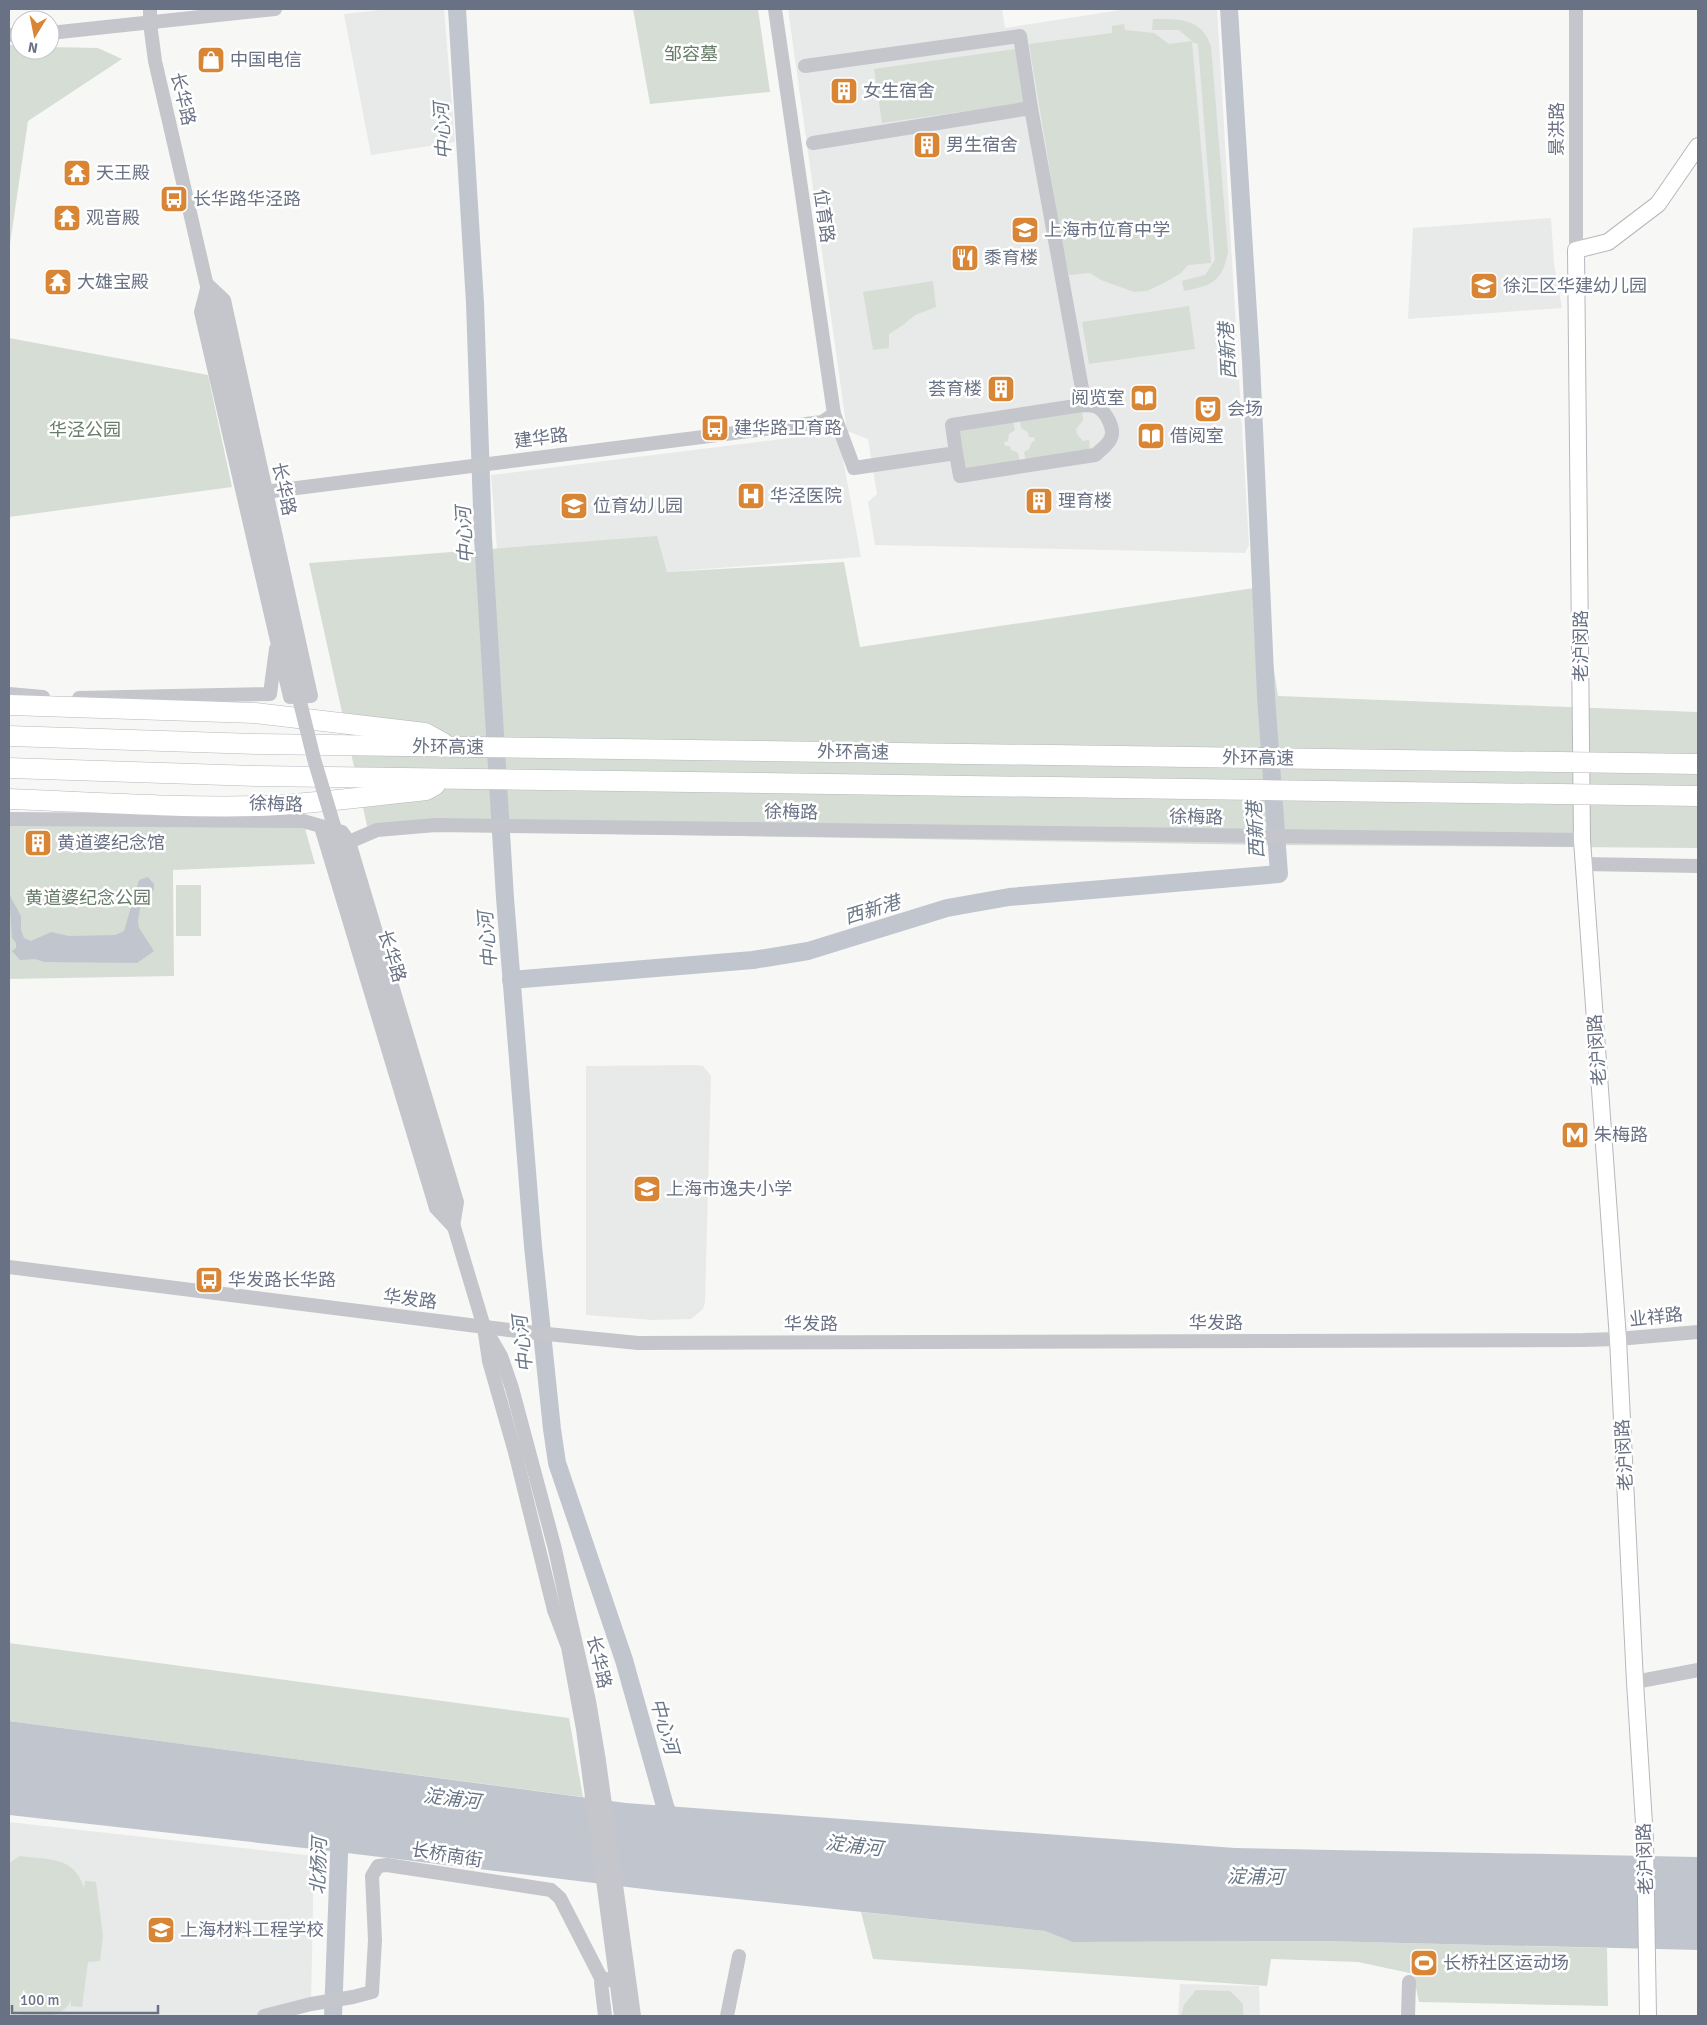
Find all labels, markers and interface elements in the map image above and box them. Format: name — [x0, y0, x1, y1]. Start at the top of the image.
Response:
north arrow — [10, 10, 60, 60]
text: N — [27, 38, 39, 57]
park label: 邹容墓 — [664, 43, 718, 65]
shop icon: 中国电信 — [196, 45, 226, 75]
place label: 中国电信 — [230, 49, 302, 71]
street label: 长华路 — [166, 70, 200, 128]
building icon: 女生宿舍 — [829, 76, 859, 106]
place label: 女生宿舍 — [863, 80, 935, 102]
water label: 中心河 — [429, 98, 456, 160]
street label: 景洪路 — [1546, 102, 1568, 156]
building icon: 男生宿舍 — [912, 130, 942, 160]
place label: 男生宿舍 — [946, 134, 1018, 156]
temple icon: 天王殿 — [62, 158, 92, 188]
place label: 天王殿 — [96, 162, 150, 184]
bus stop icon: 长华路华泾路 — [159, 184, 189, 214]
place label: 长华路华泾路 — [193, 188, 301, 210]
street label: 位育路 — [809, 188, 839, 244]
temple icon: 观音殿 — [52, 203, 82, 233]
place label: 观音殿 — [86, 207, 140, 229]
school or university icon: 上海市位育中学 — [1010, 215, 1040, 245]
place label: 上海市位育中学 — [1044, 219, 1170, 241]
restaurant icon: 黍育楼 — [950, 243, 980, 273]
place label: 黍育楼 — [984, 247, 1038, 269]
temple icon: 大雄宝殿 — [43, 267, 73, 297]
place label: 大雄宝殿 — [77, 271, 149, 293]
school or university icon: 徐汇区华建幼儿园 — [1469, 271, 1499, 301]
place label: 徐汇区华建幼儿园 — [1503, 275, 1647, 297]
water label: 西新港 — [1214, 319, 1241, 380]
building icon: 荟育楼 — [986, 374, 1016, 404]
place label: 荟育楼 — [928, 378, 982, 400]
library icon: 阅览室 — [1129, 383, 1159, 413]
place label: 阅览室 — [1071, 387, 1125, 409]
theatre icon: 会场 — [1193, 394, 1223, 424]
place label: 会场 — [1227, 398, 1263, 420]
bus stop icon: 建华路卫育路 — [700, 413, 730, 443]
place label: 建华路卫育路 — [734, 417, 842, 439]
park label: 华泾公园 — [49, 419, 121, 441]
library icon: 借阅室 — [1136, 421, 1166, 451]
street label: 建华路 — [513, 424, 569, 452]
place label: 借阅室 — [1170, 425, 1224, 447]
street label: 长华路 — [268, 460, 300, 518]
hospital icon: 华泾医院 — [736, 481, 766, 511]
place label: 华泾医院 — [770, 485, 842, 507]
building icon: 理育楼 — [1024, 486, 1054, 516]
place label: 理育楼 — [1058, 490, 1112, 512]
school or university icon: 位育幼儿园 — [559, 491, 589, 521]
place label: 位育幼儿园 — [593, 495, 683, 517]
water label: 中心河 — [451, 502, 478, 564]
street label: 老沪闵路 — [1570, 610, 1592, 682]
street label: 外环高速 — [412, 735, 484, 759]
street label: 外环高速 — [817, 740, 889, 764]
street label: 外环高速 — [1222, 746, 1294, 770]
street label: 徐梅路 — [249, 792, 303, 816]
water label: 西新港 — [1242, 798, 1269, 859]
street label: 徐梅路 — [764, 801, 818, 823]
street label: 徐梅路 — [1169, 806, 1223, 828]
building icon: 黄道婆纪念馆 — [23, 828, 53, 858]
place label: 黄道婆纪念馆 — [57, 832, 165, 854]
park label: 黄道婆纪念公园 — [25, 887, 151, 909]
water label: 西新港 — [842, 889, 906, 930]
water label: 中心河 — [473, 906, 502, 969]
street label: 长华路 — [374, 927, 410, 985]
street label: 老沪闵路 — [1584, 1013, 1610, 1087]
metro station icon: 朱梅路 — [1560, 1120, 1590, 1150]
place label: 朱梅路 — [1594, 1124, 1648, 1146]
school or university icon: 上海市逸夫小学 — [632, 1174, 662, 1204]
place label: 上海市逸夫小学 — [666, 1178, 792, 1200]
bus stop icon: 华发路长华路 — [194, 1265, 224, 1295]
place label: 华发路长华路 — [228, 1269, 336, 1291]
street label: 华发路 — [382, 1285, 438, 1313]
street label: 业祥路 — [1628, 1303, 1684, 1331]
water label: 中心河 — [508, 1310, 538, 1374]
street label: 华发路 — [1189, 1312, 1243, 1334]
street label: 华发路 — [784, 1313, 838, 1335]
street label: 老沪闵路 — [1611, 1418, 1637, 1492]
street label: 长华路 — [582, 1633, 616, 1691]
water label: 中心河 — [645, 1696, 685, 1761]
water label: 淀浦河 — [422, 1784, 486, 1815]
street label: 老沪闵路 — [1633, 1823, 1657, 1895]
water label: 淀浦河 — [824, 1831, 888, 1862]
water label: 北杨河 — [306, 1833, 332, 1895]
street label: 长桥南街 — [410, 1839, 484, 1871]
water label: 淀浦河 — [1226, 1865, 1288, 1890]
school or university icon: 上海材料工程学校 — [146, 1915, 176, 1945]
place label: 上海材料工程学校 — [180, 1919, 324, 1941]
sports icon: 长桥社区运动场 — [1409, 1948, 1439, 1978]
place label: 长桥社区运动场 — [1443, 1952, 1569, 1974]
scale bar — [12, 1982, 159, 2014]
text: 100 m — [20, 1991, 60, 2009]

